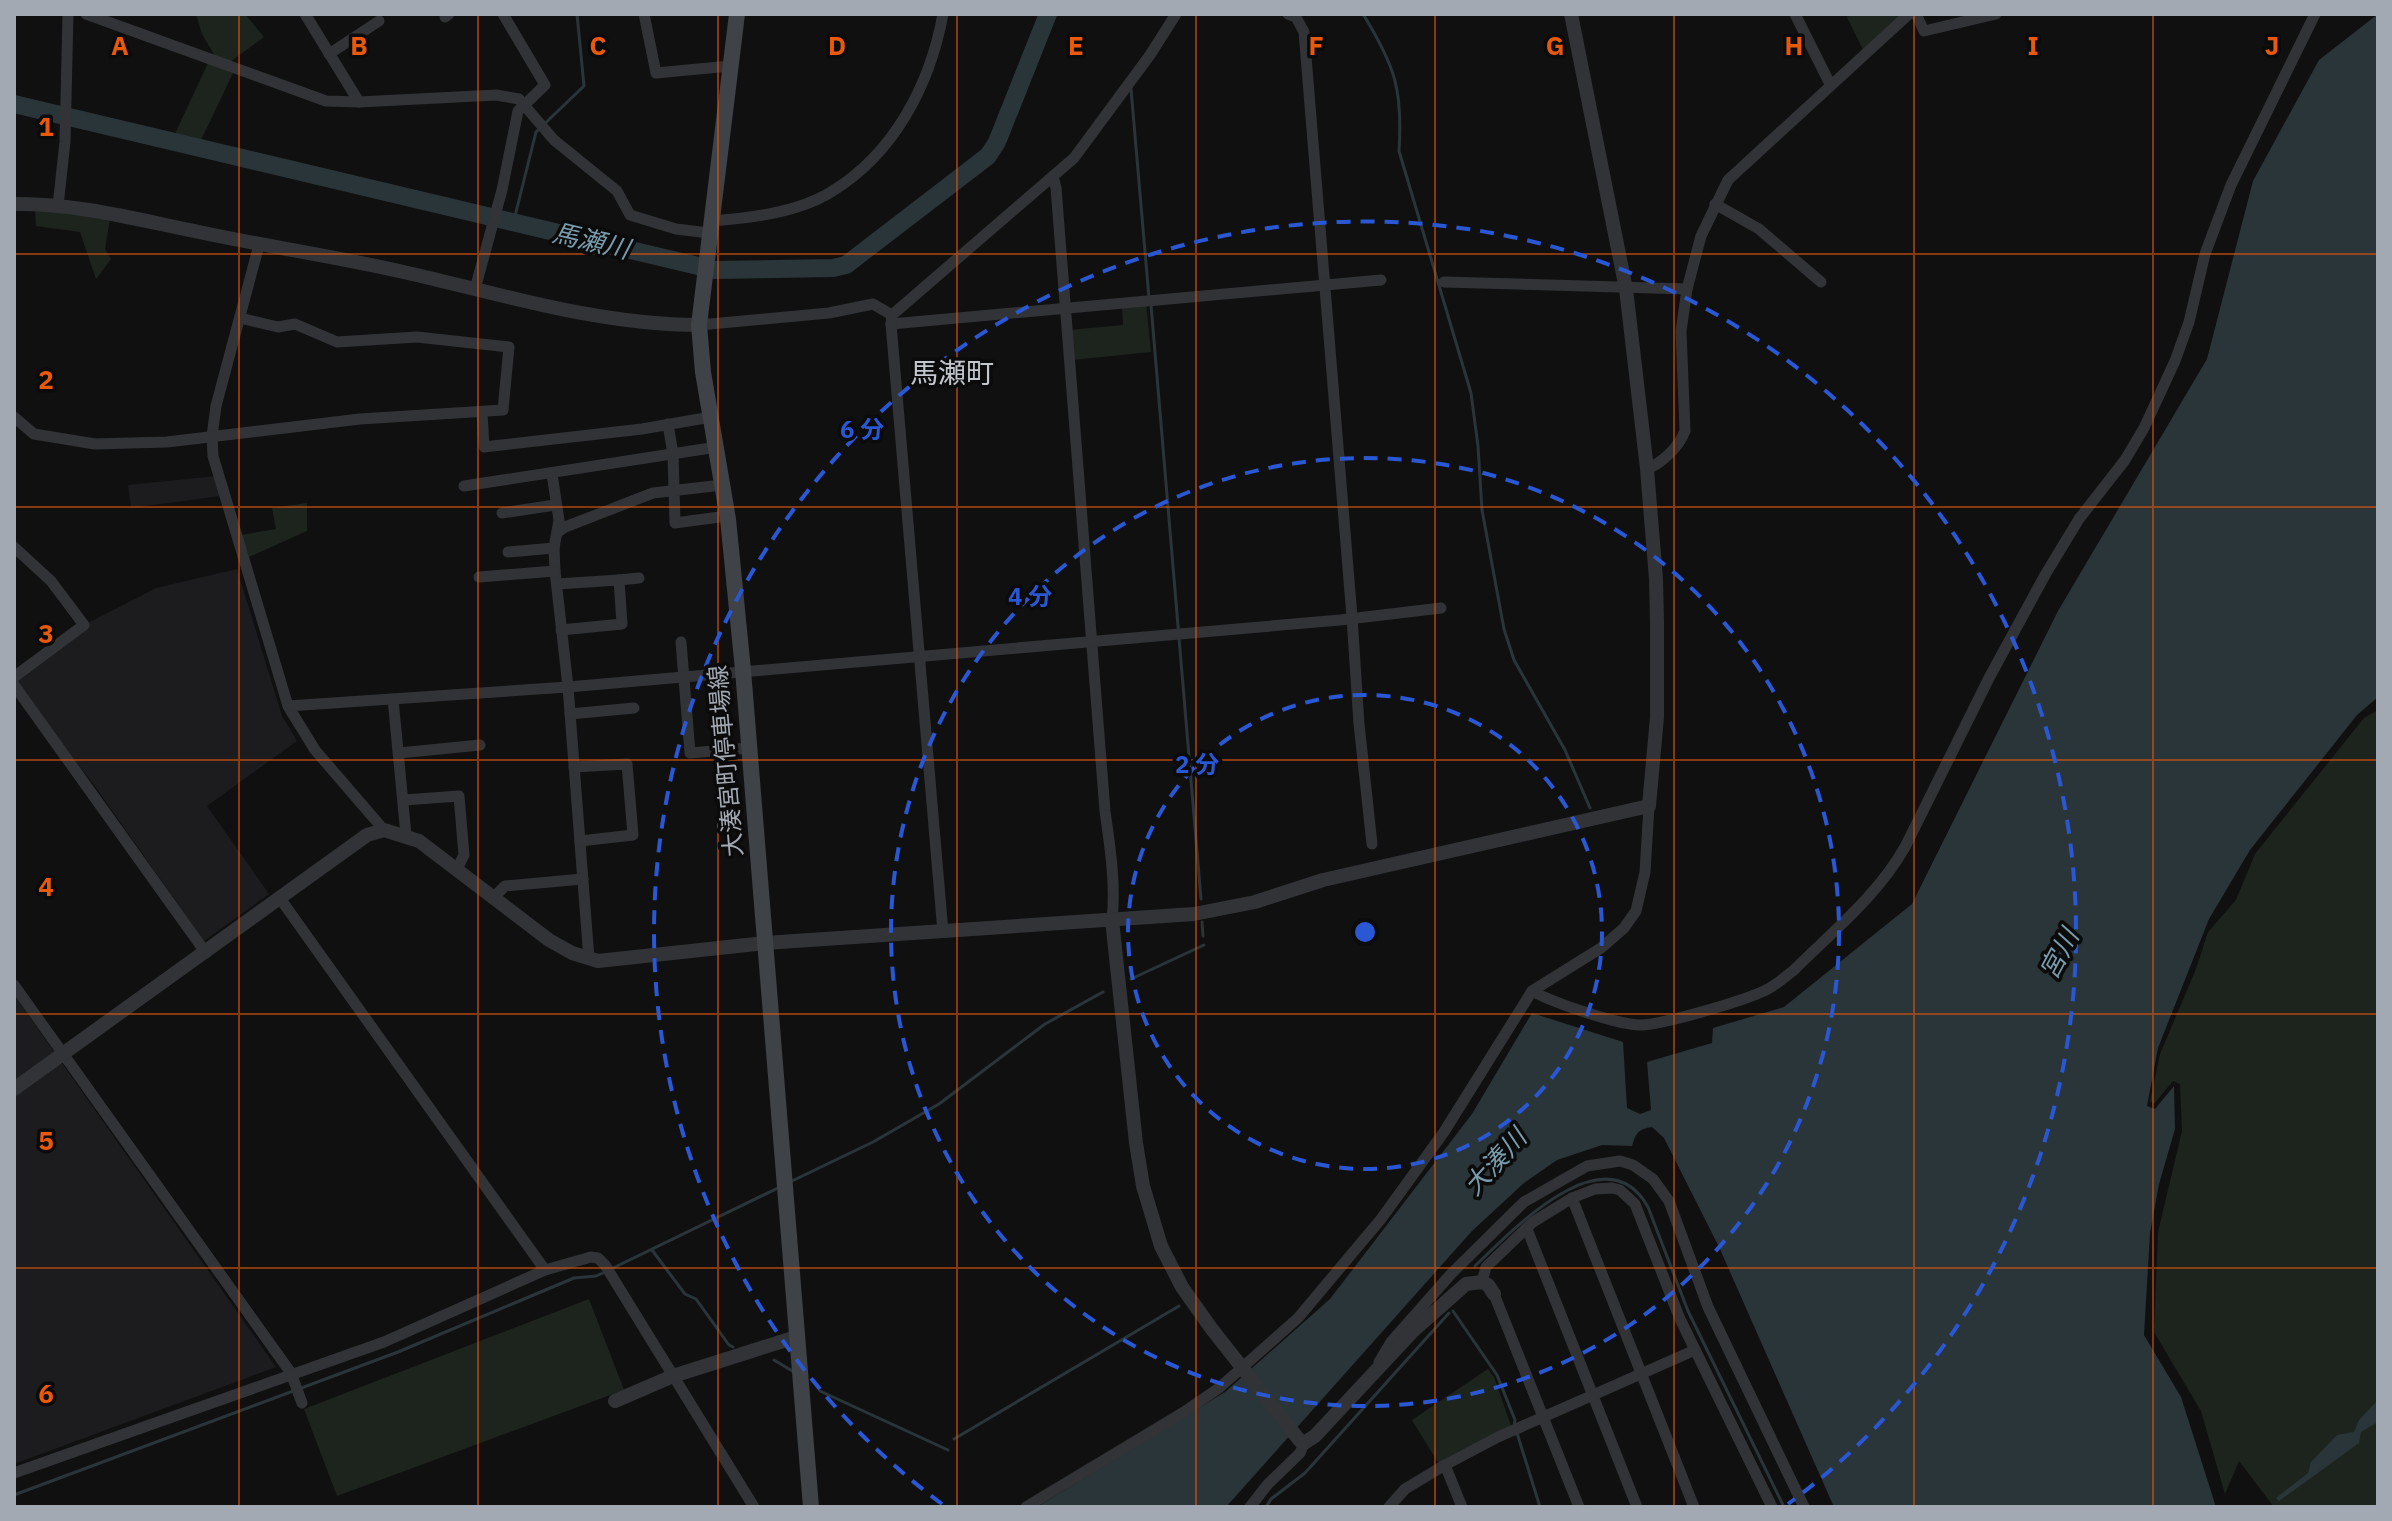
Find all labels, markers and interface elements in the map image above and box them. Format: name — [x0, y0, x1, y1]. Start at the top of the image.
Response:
text: A — [111, 28, 129, 62]
text: B — [350, 28, 368, 62]
text: C — [590, 28, 607, 62]
text: D — [828, 28, 846, 62]
text: E — [1068, 28, 1084, 62]
text: F — [1308, 28, 1324, 62]
text: G — [1546, 28, 1564, 62]
text: H — [1785, 28, 1803, 62]
text: I — [2027, 28, 2039, 62]
text: J — [2265, 28, 2279, 62]
text: 1 — [38, 109, 54, 143]
water label: 馬瀬川 — [549, 215, 636, 266]
district label: 馬瀬町 — [910, 354, 994, 391]
text: 2 — [38, 362, 54, 396]
text: 6 分 — [840, 413, 884, 445]
text: 4 分 — [1008, 580, 1052, 612]
text: 3 — [38, 616, 54, 650]
street label: 大湊宮町停車場線 — [701, 664, 749, 858]
text: 2 分 — [1175, 748, 1219, 780]
text: 4 — [38, 869, 54, 903]
centre of rings — [1351, 918, 1379, 946]
water label: 宮川 — [2031, 920, 2087, 984]
water label: 大湊川 — [1456, 1119, 1535, 1202]
text: 5 — [38, 1123, 54, 1157]
text: 6 — [38, 1376, 54, 1410]

